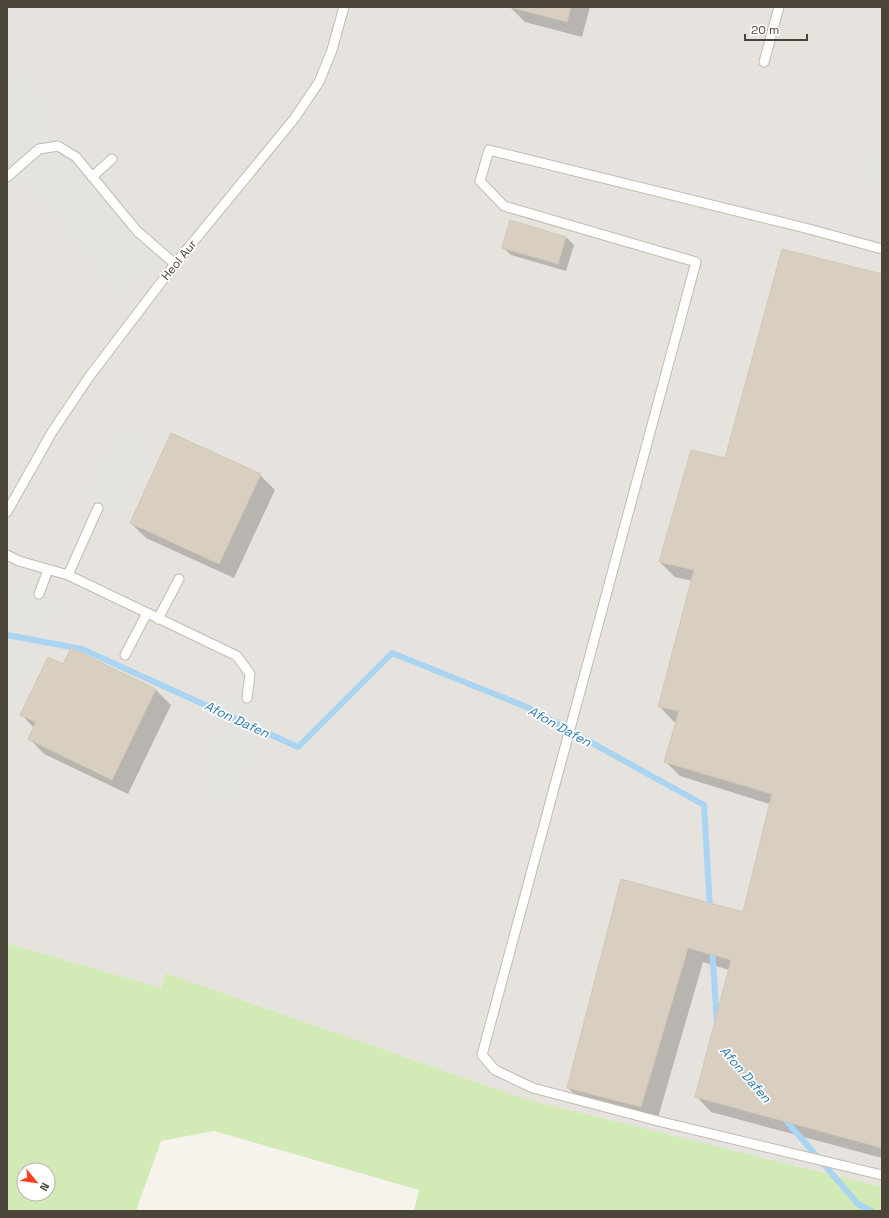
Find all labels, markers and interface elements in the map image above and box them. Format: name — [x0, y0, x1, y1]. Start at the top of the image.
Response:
scale bar — [745, 16, 807, 42]
text: 20 m — [751, 22, 779, 38]
street label: Heol Aur — [158, 236, 201, 284]
water label: Afon Dafen — [202, 697, 273, 742]
water label: Afon Dafen — [525, 702, 595, 751]
water label: Afon Dafen — [716, 1043, 776, 1107]
north arrow — [16, 1162, 56, 1202]
text: N — [37, 1180, 53, 1193]

